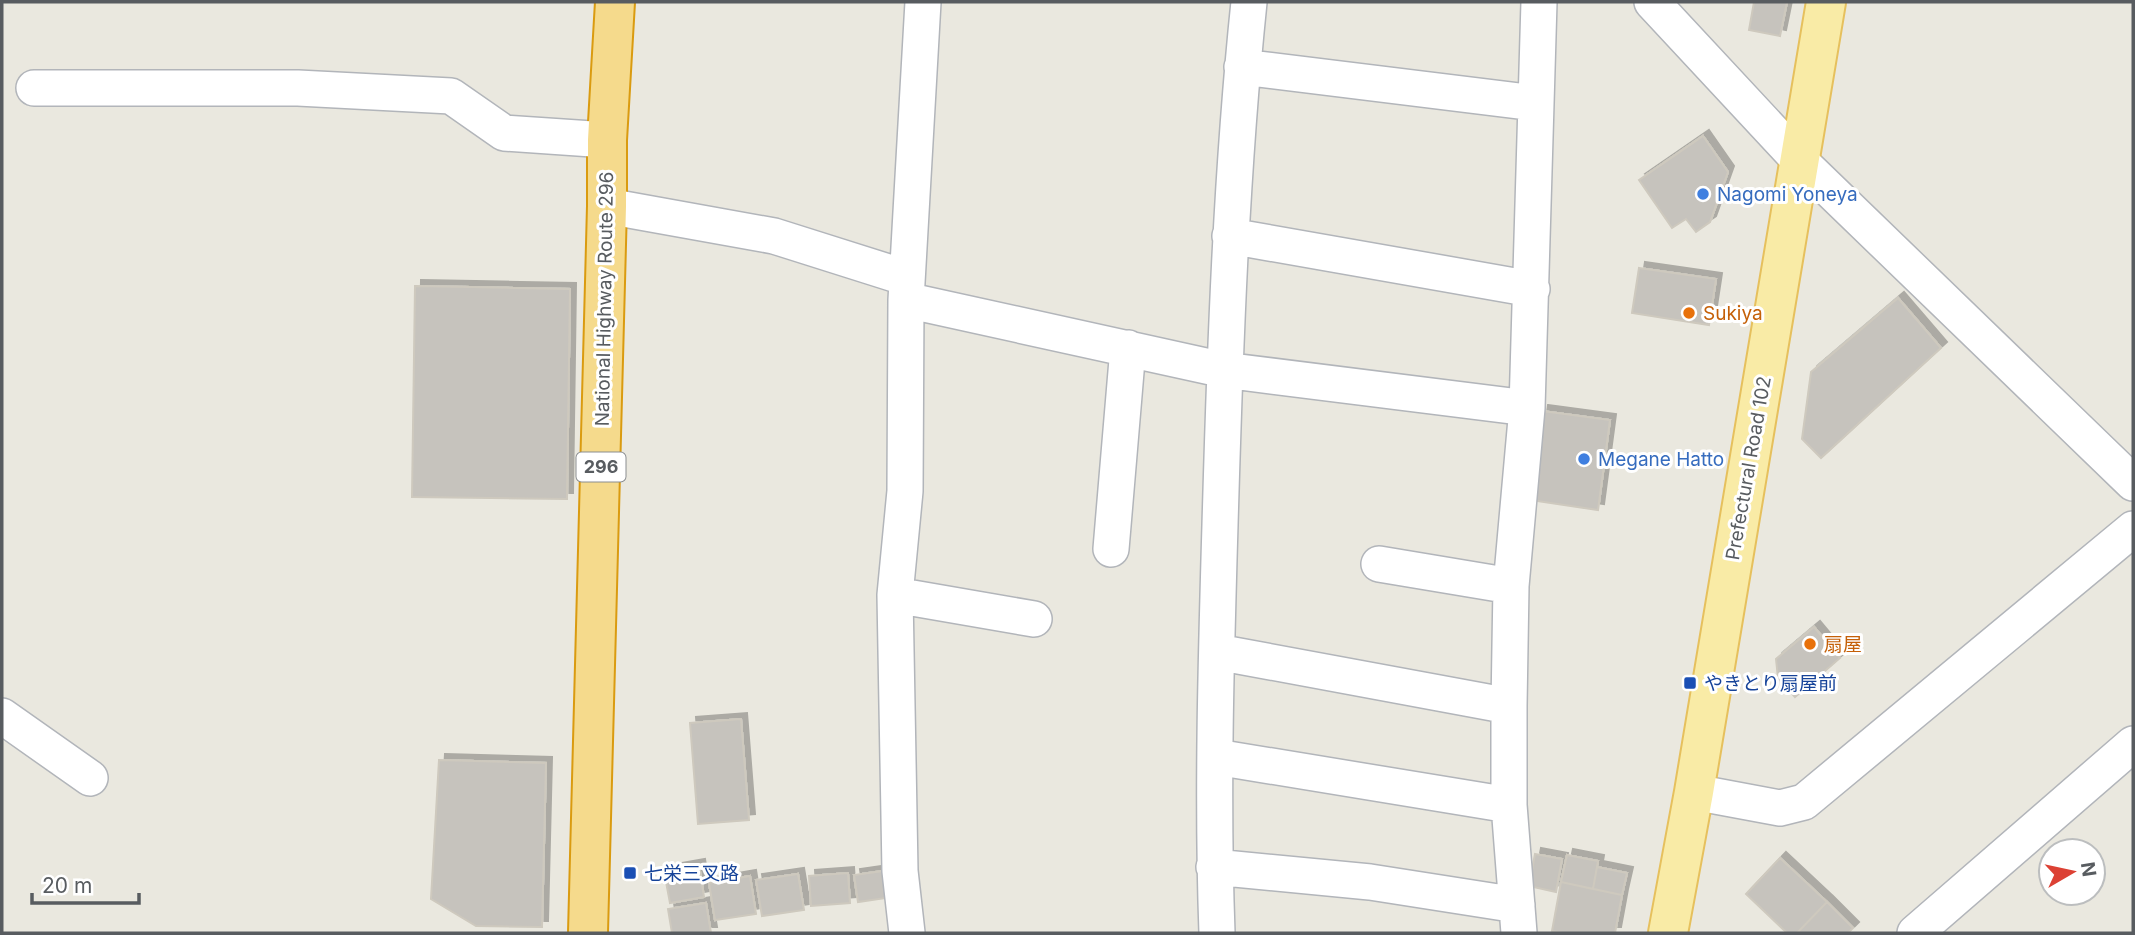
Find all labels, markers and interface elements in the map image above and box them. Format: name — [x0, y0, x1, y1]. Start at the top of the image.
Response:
street label: National Highway Route 296 — [591, 171, 618, 427]
place label: Nagomi Yoneya — [1717, 183, 1858, 206]
marker: Nagomi Yoneya — [1695, 186, 1711, 202]
place label: Sukiya — [1703, 302, 1763, 325]
marker: Sukiya — [1681, 305, 1697, 321]
street label: Prefectural Road 102 — [1721, 374, 1776, 562]
place label: Megane Hatto — [1598, 448, 1724, 471]
marker: Megane Hatto — [1576, 451, 1592, 467]
road number: 296 — [576, 452, 626, 481]
place label: 扇屋 — [1824, 633, 1862, 656]
marker: 扇屋 — [1802, 636, 1818, 652]
place label: やきとり扇屋前 — [1704, 672, 1837, 695]
marker: やきとり扇屋前 — [1682, 675, 1698, 691]
north arrow — [2037, 837, 2107, 907]
text: N — [2076, 860, 2101, 878]
scale bar — [32, 862, 138, 906]
place label: 七栄三叉路 — [644, 862, 739, 885]
marker: 七栄三叉路 — [622, 865, 638, 881]
text: 20 m — [42, 873, 92, 898]

